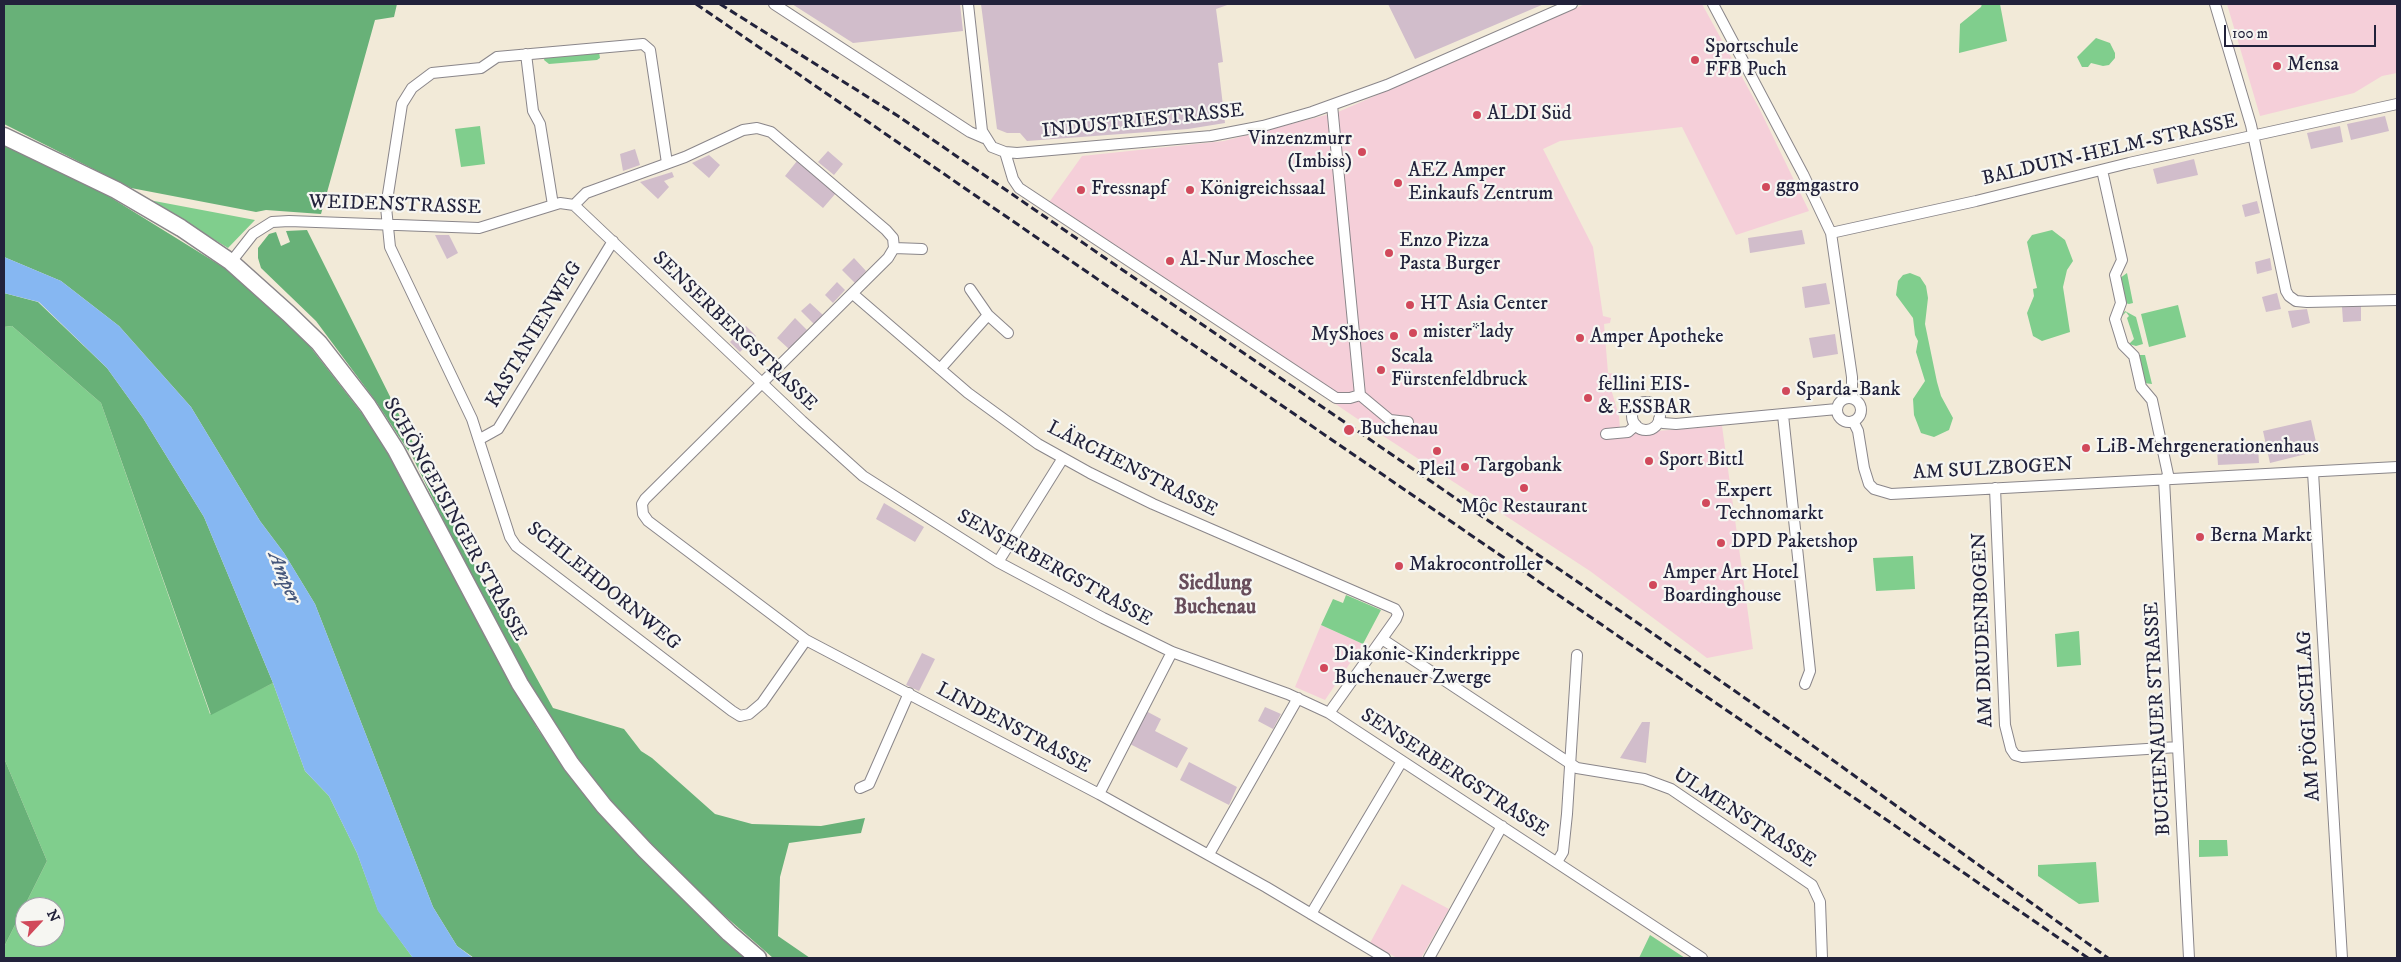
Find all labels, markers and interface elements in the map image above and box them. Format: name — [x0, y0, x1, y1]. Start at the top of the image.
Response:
scale bar — [2226, 15, 2378, 47]
text: 100 m — [2232, 24, 2268, 43]
place label: Sportschule FFB Puch — [1705, 36, 1799, 83]
marker: Sportschule FFB Puch — [1689, 54, 1701, 66]
place label: Mensa — [2287, 54, 2339, 78]
marker: Mensa — [2271, 60, 2283, 72]
street label: INDUSTRIESTRASSE — [1041, 99, 1245, 145]
place label: ALDI Süd — [1487, 103, 1571, 127]
marker: ALDI Süd — [1471, 109, 1483, 121]
street label: BALDUIN-HELM-STRASSE — [1980, 110, 2240, 192]
place label: Vinzenzmurr (Imbiss) — [1248, 128, 1352, 175]
marker: Vinzenzmurr (Imbiss) — [1356, 146, 1368, 158]
place label: AEZ Amper Einkaufs Zentrum — [1408, 160, 1553, 207]
place label: ggmgastro — [1776, 175, 1859, 199]
marker: AEZ Amper Einkaufs Zentrum — [1392, 177, 1404, 189]
place label: Fressnapf — [1091, 178, 1167, 202]
place label: Königreichssaal — [1200, 178, 1325, 202]
marker: ggmgastro — [1760, 181, 1772, 193]
marker: Fressnapf — [1075, 184, 1087, 196]
marker: Königreichssaal — [1184, 184, 1196, 196]
street label: WEIDENSTRASSE — [308, 191, 482, 221]
place label: Enzo Pizza Pasta Burger — [1399, 230, 1500, 277]
street label: SENSERBERGSTRASSE — [647, 247, 821, 417]
marker: Enzo Pizza Pasta Burger — [1383, 247, 1395, 259]
place label: Al-Nur Moschee — [1180, 249, 1314, 273]
marker: Al-Nur Moschee — [1164, 255, 1176, 267]
street label: KASTANIENWEG — [482, 258, 588, 412]
place label: HT Asia Center — [1420, 293, 1548, 317]
marker: HT Asia Center — [1404, 299, 1416, 311]
place label: mister*lady — [1423, 321, 1514, 345]
place label: MyShoes — [1311, 324, 1384, 348]
place label: Amper Apotheke — [1590, 326, 1723, 350]
marker: mister*lady — [1407, 327, 1419, 339]
marker: MyShoes — [1388, 330, 1400, 342]
marker: Amper Apotheke — [1574, 332, 1586, 344]
place label: Scala Fürstenfeldbruck — [1391, 346, 1527, 393]
marker: Scala Fürstenfeldbruck — [1375, 364, 1387, 376]
place label: fellini EIS- & ESSBAR — [1598, 374, 1692, 421]
place label: Sparda-Bank — [1796, 379, 1901, 403]
marker: Sparda-Bank — [1780, 385, 1792, 397]
marker: fellini EIS- & ESSBAR — [1582, 392, 1594, 404]
street label: SCHÖNGEISINGER STRASSE — [377, 394, 531, 646]
street label: LÄRCHENSTRASSE — [1043, 417, 1221, 523]
place label: Buchenau — [1360, 418, 1438, 442]
marker: Buchenau — [1342, 423, 1356, 437]
place label: LiB-Mehrgenerationenhaus — [2096, 436, 2319, 460]
marker: LiB-Mehrgenerationenhaus — [2080, 442, 2092, 454]
marker: Pleil — [1431, 445, 1443, 457]
place label: Sport Bittl — [1659, 449, 1744, 473]
street label: AM SULZBOGEN — [1913, 454, 2073, 486]
place label: Targobank — [1475, 455, 1562, 479]
marker: Sport Bittl — [1643, 455, 1655, 467]
place label: Pleil — [1419, 459, 1455, 483]
marker: Targobank — [1459, 461, 1471, 473]
place label: Expert Technomarkt — [1716, 480, 1824, 527]
marker: Mộc Restaurant — [1518, 482, 1530, 494]
place label: Mộc Restaurant — [1461, 496, 1587, 520]
marker: Expert Technomarkt — [1700, 497, 1712, 509]
street label: SENSERBERGSTRASSE — [952, 505, 1156, 633]
street label: SCHLEHDORNWEG — [521, 518, 685, 656]
place label: Berna Markt — [2210, 525, 2312, 549]
place label: DPD Paketshop — [1731, 531, 1858, 555]
marker: Berna Markt — [2194, 531, 2206, 543]
street label: AM DRUDENBOGEN — [1969, 532, 1999, 728]
marker: DPD Paketshop — [1715, 537, 1727, 549]
water label: Amper — [261, 548, 305, 608]
place label: Makrocontroller — [1409, 554, 1543, 578]
marker: Makrocontroller — [1393, 560, 1405, 572]
place label: Amper Art Hotel Boardinghouse — [1663, 562, 1799, 609]
district label: Siedlung Buchenau — [1174, 572, 1256, 622]
marker: Amper Art Hotel Boardinghouse — [1647, 579, 1659, 591]
street label: BUCHENAUER STRASSE — [2141, 601, 2177, 837]
street label: AM PÖGLSCHLAG — [2294, 630, 2326, 802]
place label: Diakonie-Kinderkrippe Buchenauer Zwerge — [1334, 644, 1520, 691]
marker: Diakonie-Kinderkrippe Buchenauer Zwerge — [1318, 662, 1330, 674]
street label: LINDENSTRASSE — [932, 678, 1094, 780]
street label: SENSERBERGSTRASSE — [1355, 704, 1553, 844]
street label: ULMENSTRASSE — [1668, 764, 1820, 874]
north arrow — [15, 897, 65, 947]
text: N — [42, 907, 63, 925]

